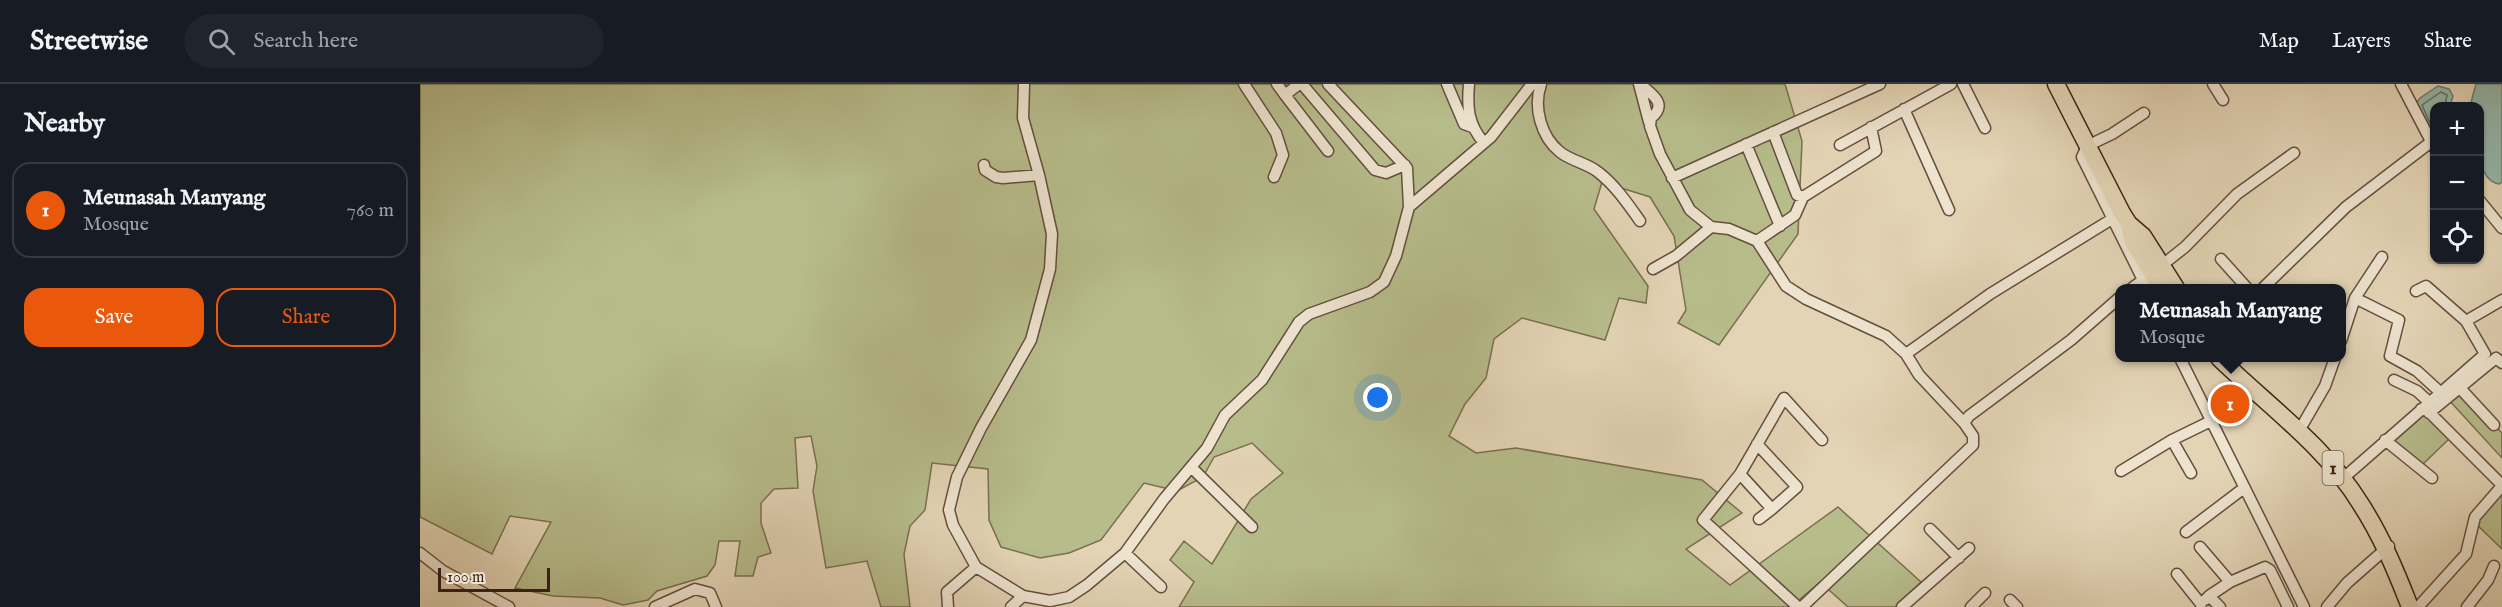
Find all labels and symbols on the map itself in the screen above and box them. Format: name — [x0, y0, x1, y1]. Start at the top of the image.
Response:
pin: 1 — [2210, 382, 2250, 426]
your location — [1363, 383, 1392, 412]
road number: 1 — [2322, 451, 2344, 485]
scale bar — [438, 565, 550, 592]

